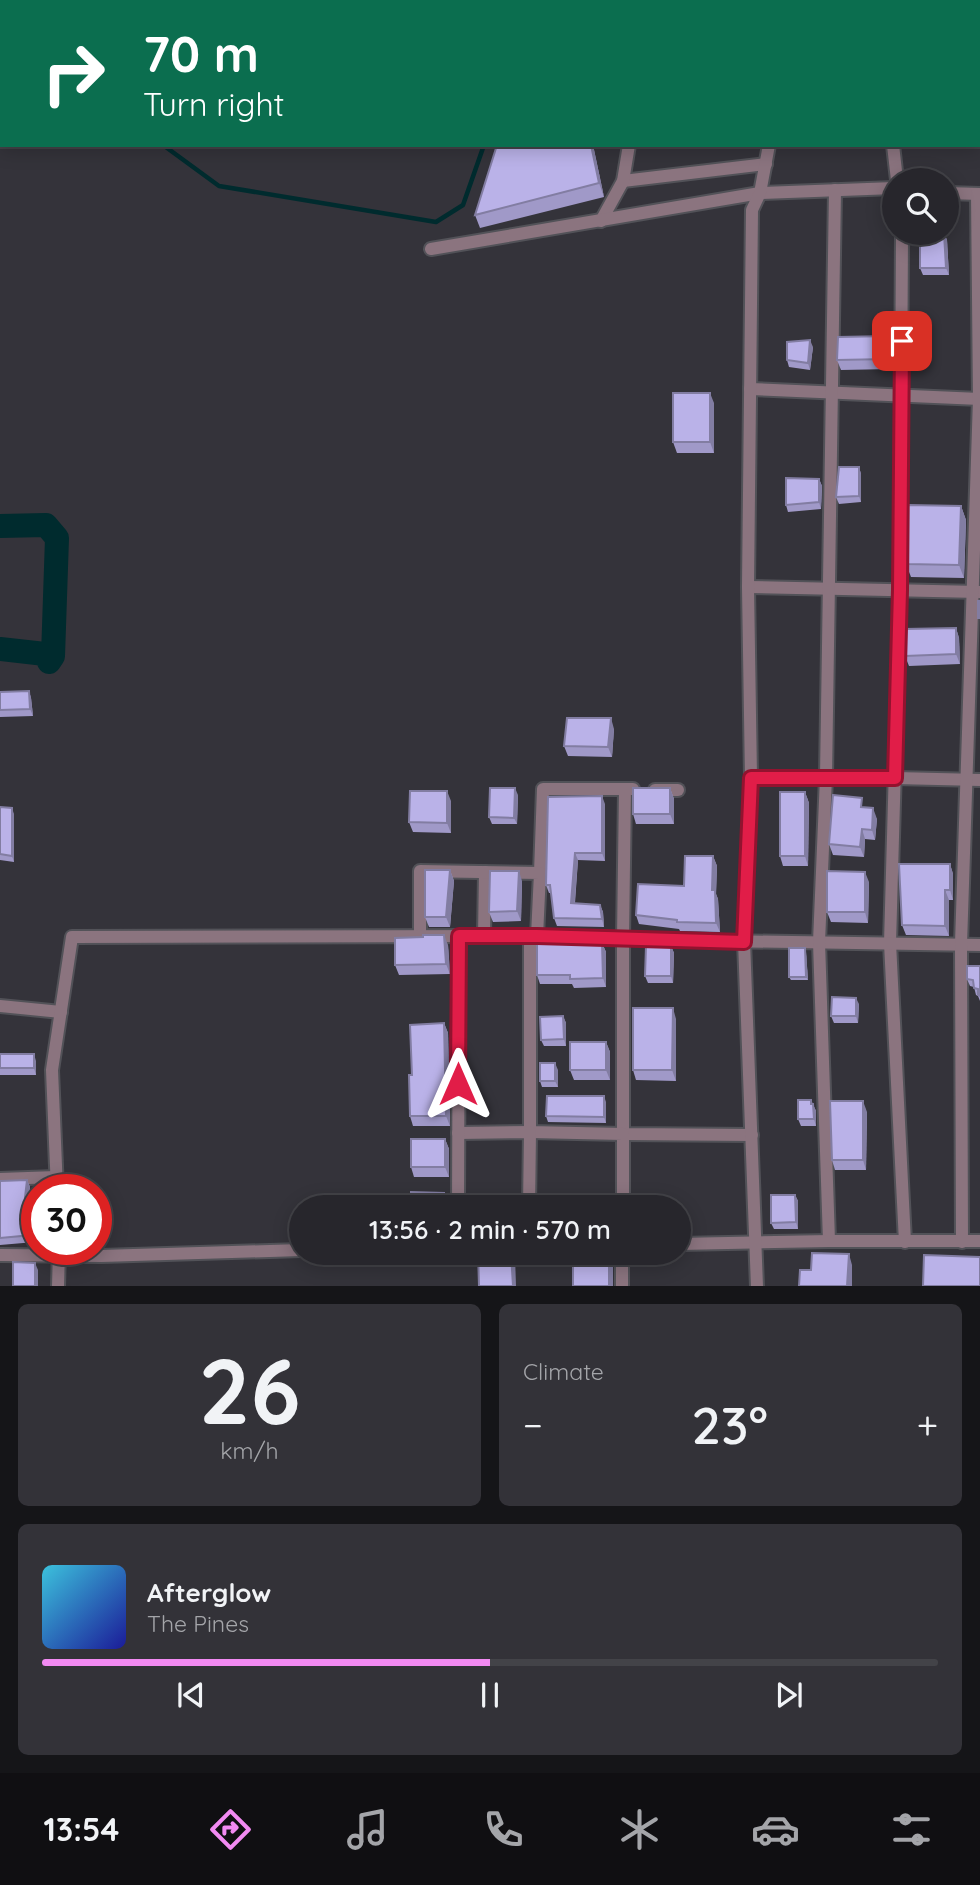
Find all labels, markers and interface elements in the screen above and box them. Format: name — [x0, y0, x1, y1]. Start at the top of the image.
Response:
text: 70 m — [143, 23, 259, 84]
icon: right — [28, 28, 119, 119]
text: Turn right — [143, 84, 284, 124]
map controls — [882, 168, 959, 245]
button: search — [882, 168, 959, 245]
pin — [872, 311, 932, 371]
icon: arrive — [883, 322, 921, 360]
position arrow — [421, 1047, 495, 1121]
speed limit sign: 30 — [21, 1174, 112, 1265]
text: 13:56 · 2 min · 570 m — [369, 1213, 611, 1246]
text: 26 — [198, 1333, 301, 1447]
text: Climate — [523, 1357, 604, 1386]
text: 23° — [691, 1392, 768, 1457]
text: − — [523, 1401, 543, 1449]
text: + — [917, 1401, 938, 1449]
text: km/h — [220, 1436, 279, 1465]
text: Afterglow — [147, 1576, 271, 1609]
text: The Pines — [147, 1609, 249, 1638]
icon: previous — [172, 1676, 210, 1714]
icon: pause — [471, 1676, 509, 1714]
icon: next — [770, 1676, 808, 1714]
icon: directions — [206, 1805, 255, 1854]
icon: music — [343, 1805, 392, 1854]
icon: phone — [479, 1805, 528, 1854]
icon: climate — [615, 1805, 664, 1854]
icon: car — [751, 1805, 800, 1854]
icon: filters — [887, 1805, 936, 1854]
text: 13:54 — [44, 1809, 119, 1849]

